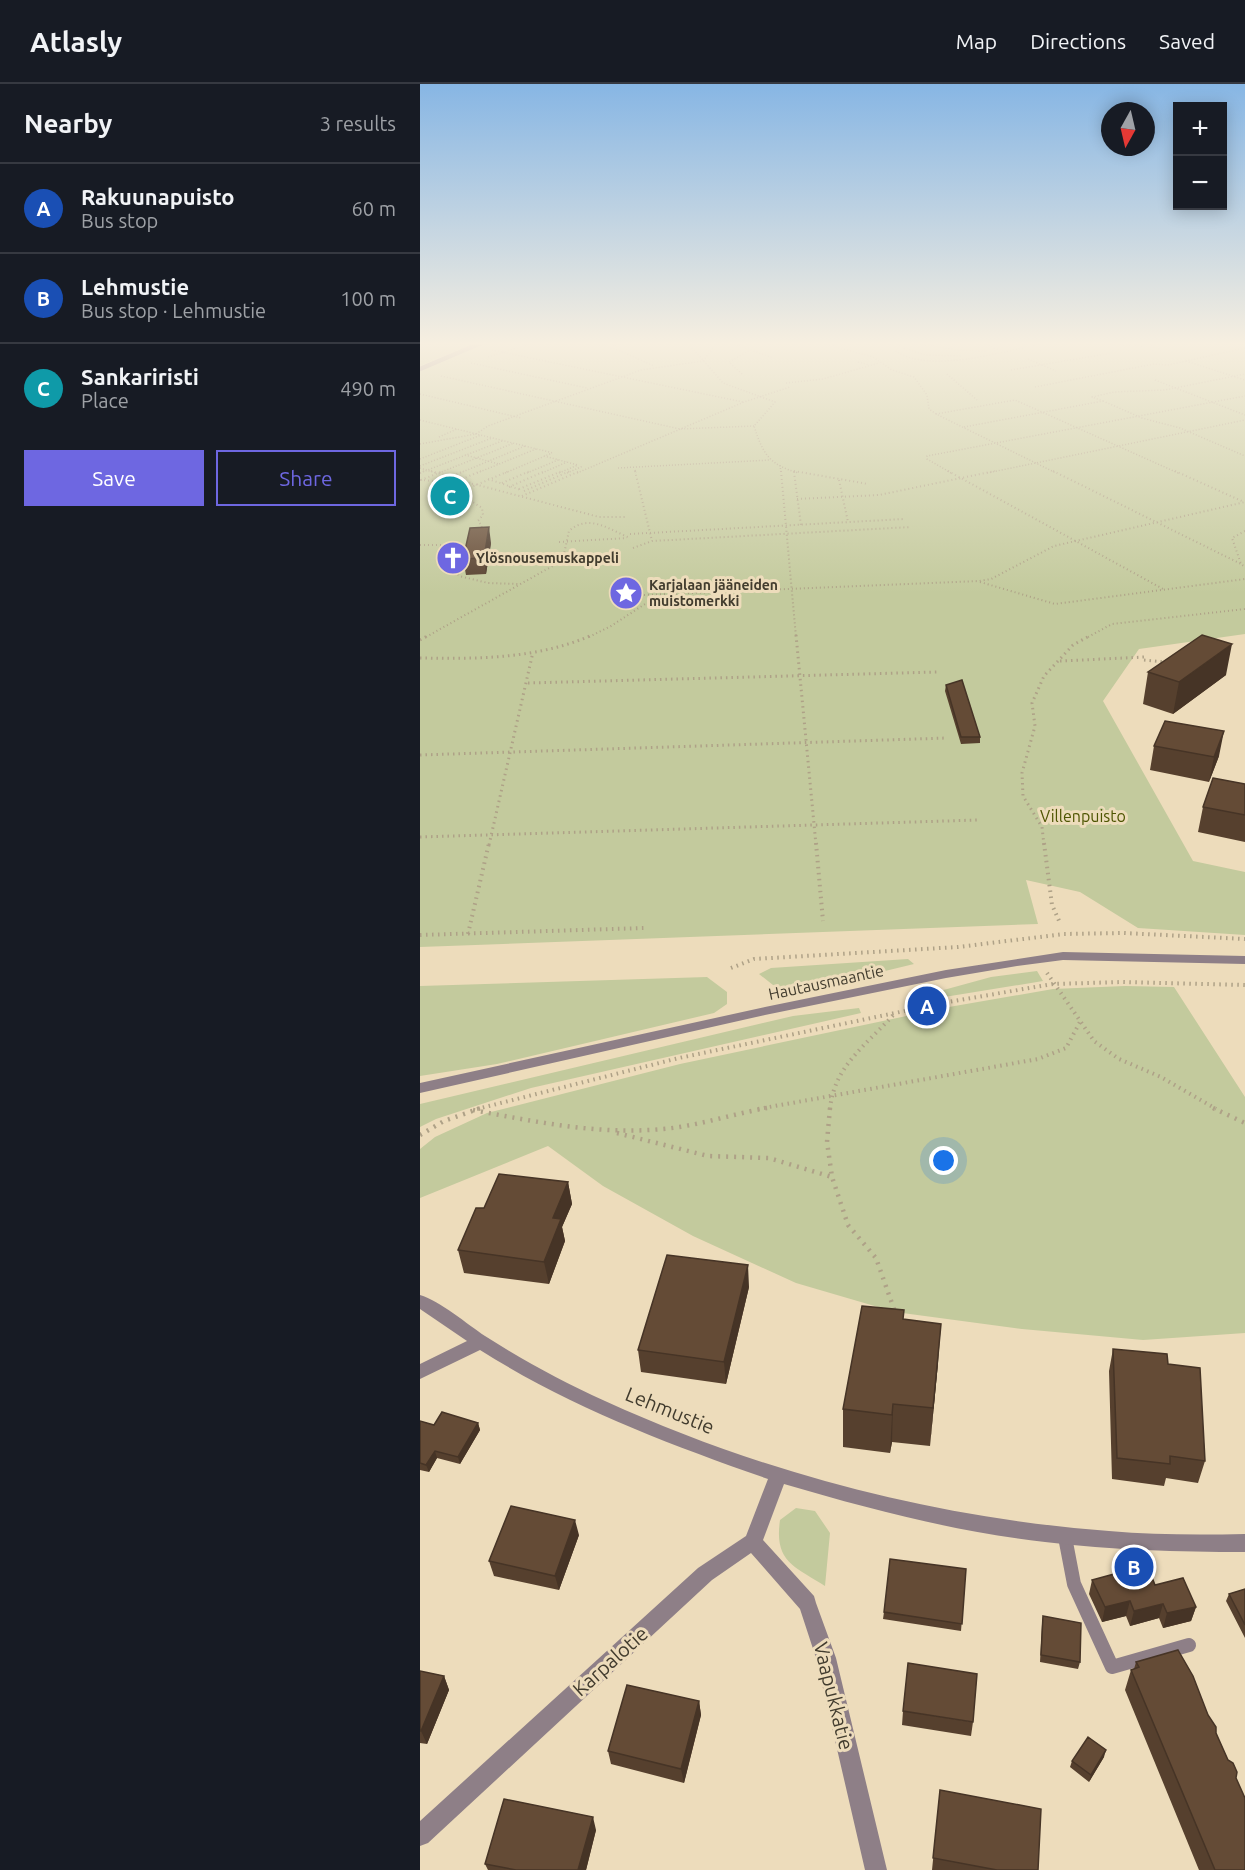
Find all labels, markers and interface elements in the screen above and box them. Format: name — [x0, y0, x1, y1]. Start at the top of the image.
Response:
text: Atlasly — [30, 26, 122, 57]
text: Map — [956, 29, 997, 53]
text: Directions — [1030, 29, 1126, 53]
text: Saved — [1159, 29, 1215, 53]
north arrow — [1101, 102, 1155, 156]
map controls — [1173, 102, 1227, 210]
button: + — [1173, 102, 1227, 156]
text: Nearby — [24, 109, 112, 138]
text: 3 results — [320, 112, 396, 135]
button: − — [1173, 156, 1227, 210]
text: Rakuunapuisto — [81, 184, 235, 209]
text: A — [36, 197, 51, 220]
text: 60 m — [352, 197, 396, 220]
text: Bus stop — [81, 209, 158, 232]
text: Lehmustie — [81, 274, 189, 299]
text: B — [37, 287, 50, 310]
text: 100 m — [340, 287, 396, 310]
text: Bus stop · Lehmustie — [81, 299, 266, 322]
text: Sankariristi — [81, 364, 199, 389]
text: C — [37, 377, 50, 400]
text: 490 m — [340, 377, 396, 400]
text: Place — [81, 389, 129, 412]
button: Save — [24, 450, 204, 506]
button: Share — [216, 450, 396, 506]
pin: C — [430, 474, 470, 518]
church icon: Ylösnousemuskappeli — [435, 540, 471, 576]
place label: Ylösnousemuskappeli — [476, 550, 619, 566]
place icon: Karjalaan jääneiden muistomerkki — [608, 575, 644, 611]
place label: Karjalaan jääneiden muistomerkki — [649, 577, 778, 609]
park label: Villenpuisto — [1040, 807, 1126, 825]
street label: Hautausmaantie — [767, 961, 885, 1003]
pin: A — [908, 984, 946, 1028]
your location — [929, 1146, 958, 1175]
street label: Lehmustie — [622, 1382, 718, 1438]
pin: B — [1114, 1544, 1154, 1590]
street label: Karpalotie — [568, 1621, 652, 1701]
street label: Vaapukkatie — [810, 1640, 858, 1752]

